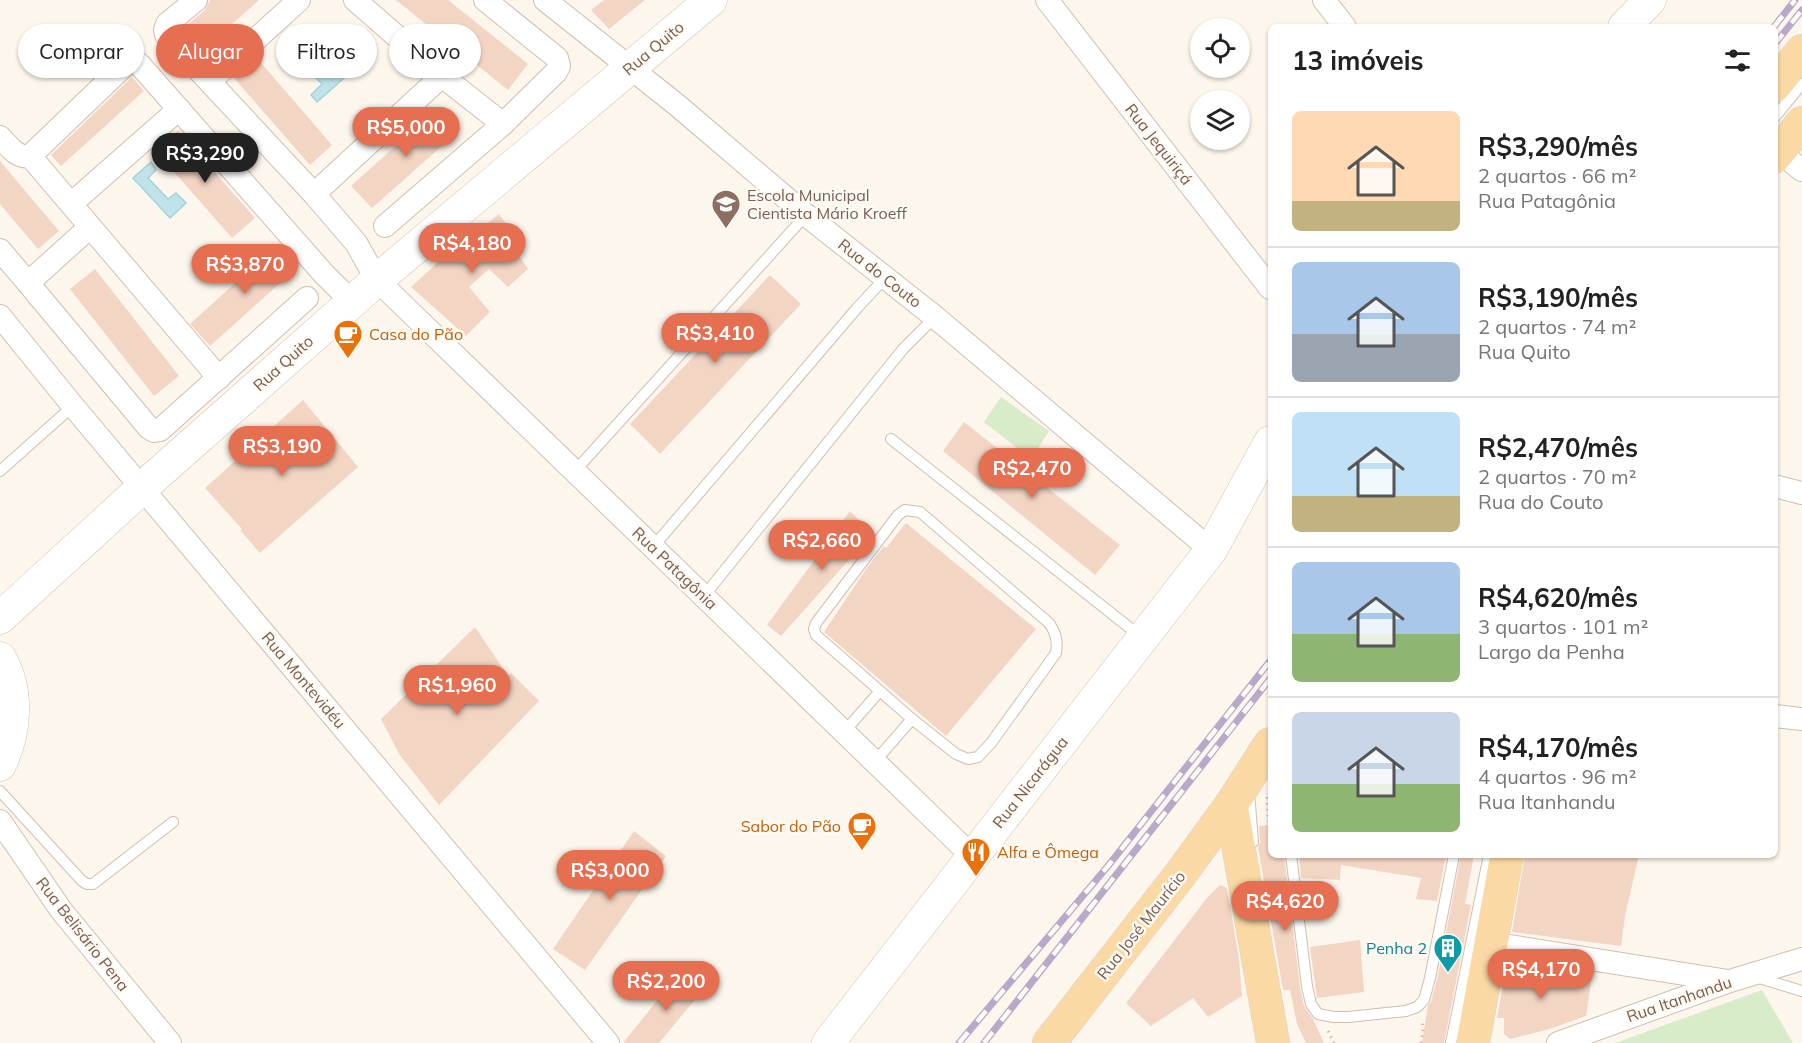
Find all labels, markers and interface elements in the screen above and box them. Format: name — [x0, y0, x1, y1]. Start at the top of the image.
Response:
street label: Rua Quito — [618, 17, 688, 79]
map controls — [1190, 18, 1250, 150]
button: locate — [1190, 18, 1250, 78]
chip: Comprar — [18, 24, 144, 78]
chip: Alugar — [156, 24, 264, 78]
chip: Filtros — [276, 24, 377, 78]
chip: Novo — [389, 24, 481, 78]
text: 13 imóveis — [1292, 44, 1424, 77]
icon: filters — [1721, 44, 1754, 77]
button: layers — [1190, 90, 1250, 150]
street label: Rua Jequiriçá — [1121, 99, 1197, 189]
pin: R$5,000 — [351, 107, 461, 158]
text: R$5,000 — [367, 114, 446, 139]
text: R$3,290/mês — [1478, 130, 1638, 163]
pin: R$3,290 — [150, 133, 260, 184]
icon: home — [1340, 135, 1412, 207]
text: R$3,290 — [166, 140, 245, 165]
text: 2 quartos · 66 m² — [1478, 163, 1636, 188]
place label: Escola Municipal Cientista Mário Kroeff — [747, 185, 908, 223]
school or university icon: Escola Municipal Cientista Mário Kroeff — [710, 188, 742, 230]
text: Rua Patagônia — [1478, 188, 1616, 213]
pin: R$4,180 — [417, 223, 527, 274]
text: R$4,180 — [433, 230, 512, 255]
street label: Rua do Couto — [834, 234, 926, 312]
pin: R$3,870 — [190, 244, 300, 295]
text: R$3,870 — [206, 251, 285, 276]
text: R$3,190/mês — [1478, 281, 1638, 314]
icon: home — [1340, 286, 1412, 358]
pin: R$3,410 — [660, 313, 770, 364]
text: 2 quartos · 74 m² — [1478, 314, 1636, 339]
cafe icon: Casa do Pão — [332, 318, 364, 360]
text: R$3,410 — [676, 320, 755, 345]
place label: Casa do Pão — [369, 324, 463, 344]
street label: Rua Quito — [249, 331, 317, 395]
text: Rua Quito — [1478, 339, 1571, 364]
pin: R$3,190 — [227, 426, 337, 477]
text: R$2,470/mês — [1478, 431, 1638, 464]
text: R$3,190 — [243, 433, 322, 458]
icon: home — [1340, 436, 1412, 508]
pin: R$2,470 — [977, 448, 1087, 499]
text: R$2,470 — [993, 455, 1072, 480]
text: 2 quartos · 70 m² — [1478, 464, 1636, 489]
text: Rua do Couto — [1478, 489, 1604, 514]
pin: R$2,660 — [767, 520, 877, 571]
street label: Rua Patagônia — [628, 522, 722, 614]
text: R$2,660 — [783, 527, 862, 552]
text: R$4,620/mês — [1478, 581, 1638, 614]
icon: home — [1340, 586, 1412, 658]
text: 3 quartos · 101 m² — [1478, 614, 1648, 639]
street label: Rua Montevidéu — [258, 627, 350, 733]
text: Largo da Penha — [1478, 639, 1625, 664]
pin: R$1,960 — [402, 665, 512, 716]
text: R$1,960 — [418, 672, 497, 697]
text: R$4,170/mês — [1478, 731, 1638, 764]
street label: Rua Nicarágua — [988, 732, 1072, 832]
icon: home — [1340, 736, 1412, 808]
text: 4 quartos · 96 m² — [1478, 764, 1636, 789]
text: Rua Itanhandu — [1478, 789, 1615, 814]
cafe icon: Sabor do Pão — [846, 810, 878, 852]
place label: Sabor do Pão — [741, 816, 841, 836]
restaurant icon: Alfa e Ômega — [960, 836, 992, 878]
place label: Alfa e Ômega — [997, 842, 1099, 862]
pin: R$3,000 — [555, 850, 665, 901]
text: R$3,000 — [571, 857, 650, 882]
street label: Rua José Maurício — [1092, 867, 1190, 983]
street label: Rua Belisário Pena — [32, 873, 134, 995]
pin: R$4,620 — [1230, 881, 1340, 932]
text: R$4,620 — [1246, 888, 1325, 913]
building icon: Penha 2 — [1432, 932, 1464, 974]
place label: Penha 2 — [1366, 938, 1427, 958]
pin: R$4,170 — [1486, 949, 1596, 1000]
text: R$4,170 — [1502, 956, 1581, 981]
pin: R$2,200 — [611, 961, 721, 1012]
text: R$2,200 — [627, 968, 706, 993]
street label: Rua Itanhandu — [1624, 972, 1734, 1026]

